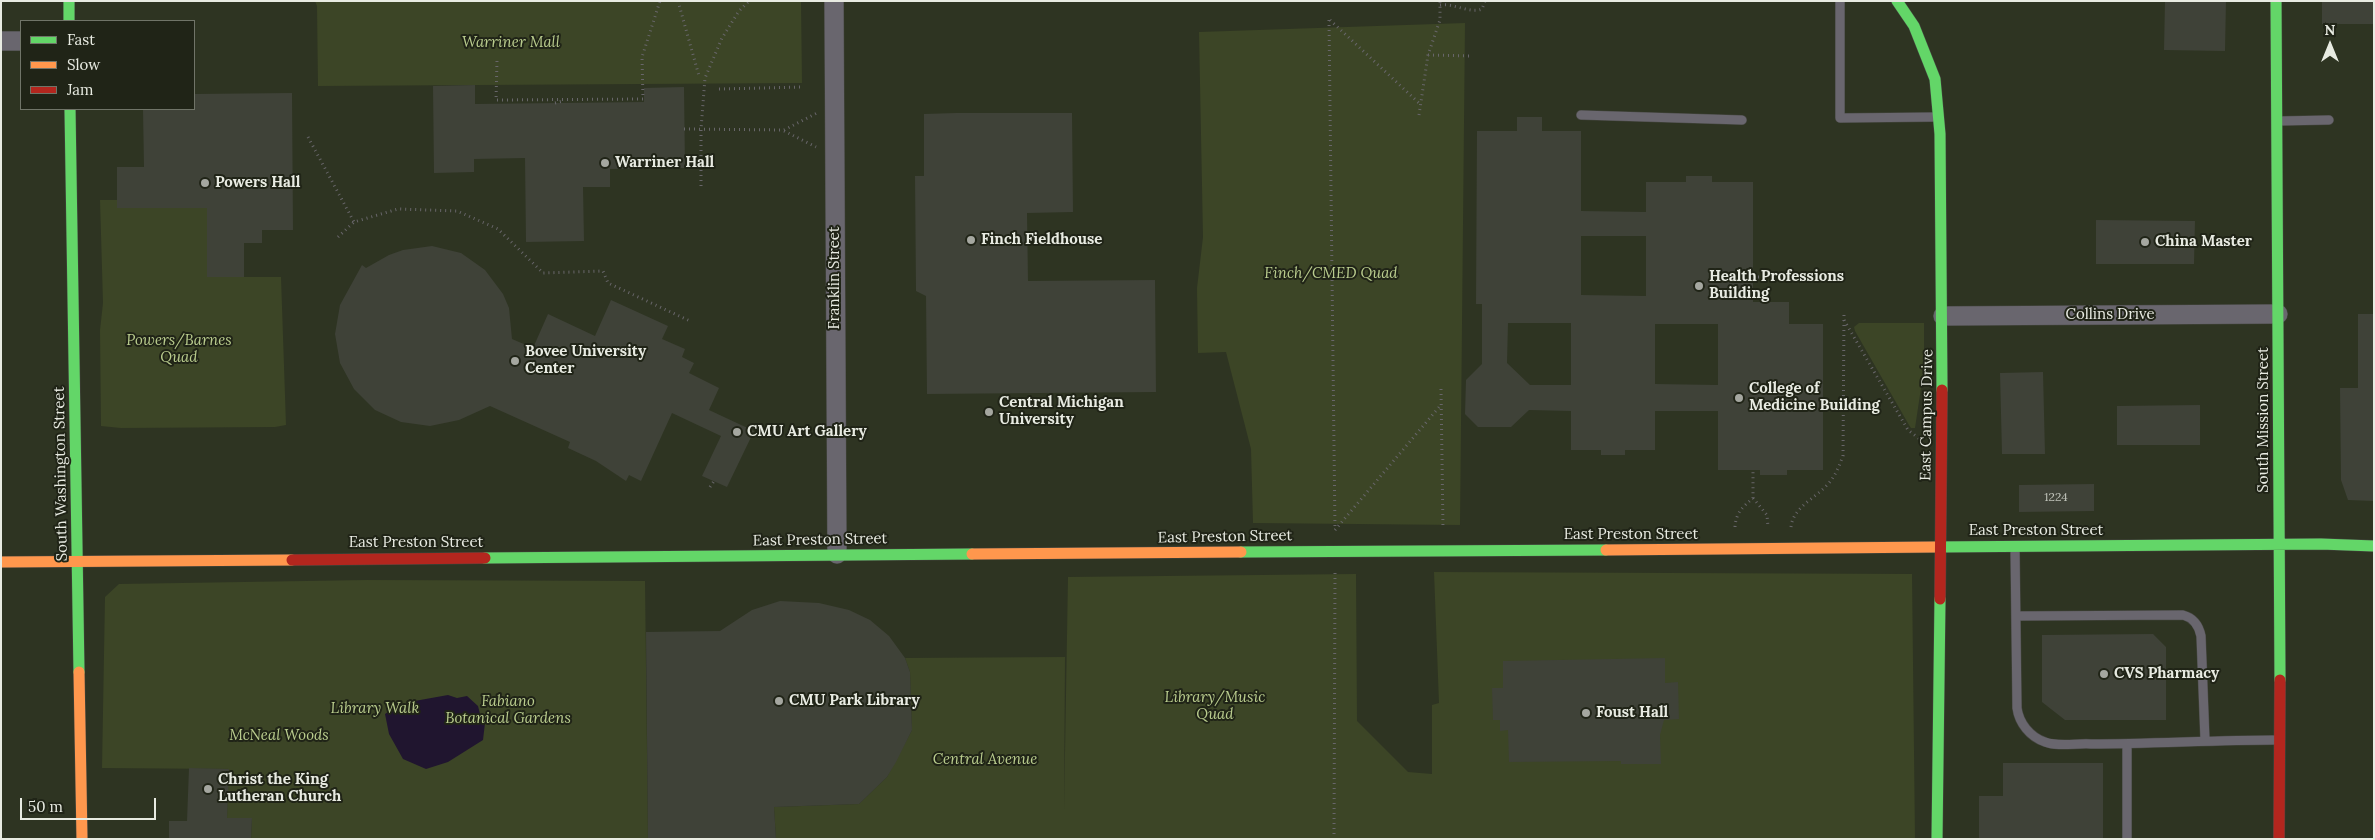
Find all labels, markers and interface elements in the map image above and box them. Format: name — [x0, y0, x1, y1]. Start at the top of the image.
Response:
legend — [20, 20, 195, 110]
north arrow — [2305, 20, 2355, 70]
text: N — [2325, 21, 2335, 39]
text: Fast — [67, 30, 95, 49]
park label: Warriner Mall — [462, 34, 560, 52]
text: Slow — [67, 55, 100, 74]
text: Jam — [67, 80, 94, 99]
place label: Warriner Hall — [615, 154, 714, 172]
marker: Warriner Hall — [599, 157, 611, 169]
place label: Powers Hall — [215, 174, 300, 192]
marker: Powers Hall — [199, 177, 211, 189]
street label: Franklin Street — [826, 226, 844, 330]
place label: Finch Fieldhouse — [981, 231, 1102, 249]
place label: China Master — [2155, 233, 2252, 251]
marker: Finch Fieldhouse — [965, 234, 977, 246]
marker: China Master — [2139, 236, 2151, 248]
park label: Finch/CMED Quad — [1264, 265, 1398, 283]
place label: Health Professions Building — [1709, 268, 1844, 303]
marker: Health Professions Building — [1693, 280, 1705, 292]
street label: Collins Drive — [2065, 306, 2155, 324]
park label: Powers/Barnes Quad — [126, 332, 232, 367]
place label: Bovee University Center — [525, 343, 646, 378]
street label: South Mission Street — [2255, 347, 2273, 493]
street label: East Campus Drive — [1917, 349, 1937, 481]
marker: Bovee University Center — [509, 355, 521, 367]
place label: College of Medicine Building — [1749, 380, 1880, 415]
street label: South Washington Street — [50, 386, 72, 562]
marker: College of Medicine Building — [1733, 392, 1745, 404]
place label: Central Michigan University — [999, 394, 1124, 429]
marker: Central Michigan University — [983, 406, 995, 418]
place label: CMU Art Gallery — [747, 423, 867, 441]
marker: CMU Art Gallery — [731, 426, 743, 438]
house number: 1224 — [2044, 491, 2068, 505]
street label: East Preston Street — [1969, 522, 2103, 540]
street label: East Preston Street — [1564, 526, 1698, 544]
street label: East Preston Street — [1158, 527, 1292, 547]
street label: East Preston Street — [753, 530, 887, 550]
street label: East Preston Street — [349, 534, 483, 552]
place label: CVS Pharmacy — [2114, 665, 2219, 683]
marker: CVS Pharmacy — [2098, 668, 2110, 680]
park label: Library/Music Quad — [1165, 689, 1265, 724]
place label: CMU Park Library — [789, 692, 920, 710]
park label: Fabiano Botanical Gardens — [445, 693, 571, 728]
marker: CMU Park Library — [773, 695, 785, 707]
park label: Library Walk — [331, 700, 419, 718]
place label: Foust Hall — [1596, 704, 1668, 722]
marker: Foust Hall — [1580, 707, 1592, 719]
park label: McNeal Woods — [229, 727, 329, 745]
park label: Central Avenue — [933, 751, 1037, 769]
place label: Christ the King Lutheran Church — [218, 771, 341, 806]
marker: Christ the King Lutheran Church — [202, 783, 214, 795]
scale bar — [22, 788, 159, 820]
text: 50 m — [28, 797, 63, 816]

